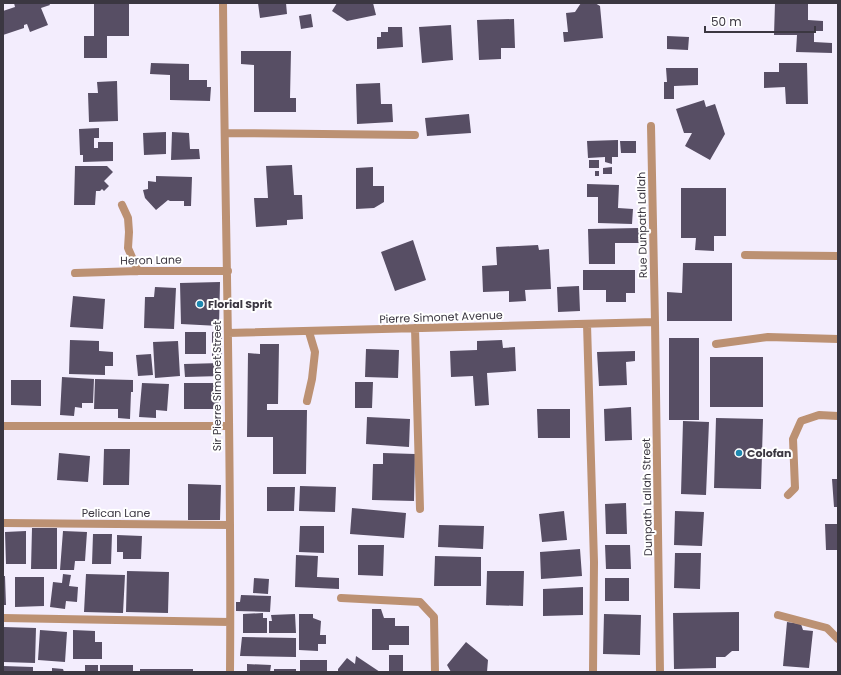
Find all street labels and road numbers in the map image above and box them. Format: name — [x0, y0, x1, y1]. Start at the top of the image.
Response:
street label: Rue Dunpath Lallah — [633, 172, 651, 278]
street label: Heron Lane — [120, 251, 182, 269]
street label: Pierre Simonet Avenue — [379, 307, 503, 327]
street label: Sir Pierre Simonet Street — [209, 321, 225, 451]
street label: Dunpath Lallah Street — [638, 438, 656, 556]
street label: Pelican Lane — [82, 505, 151, 521]

